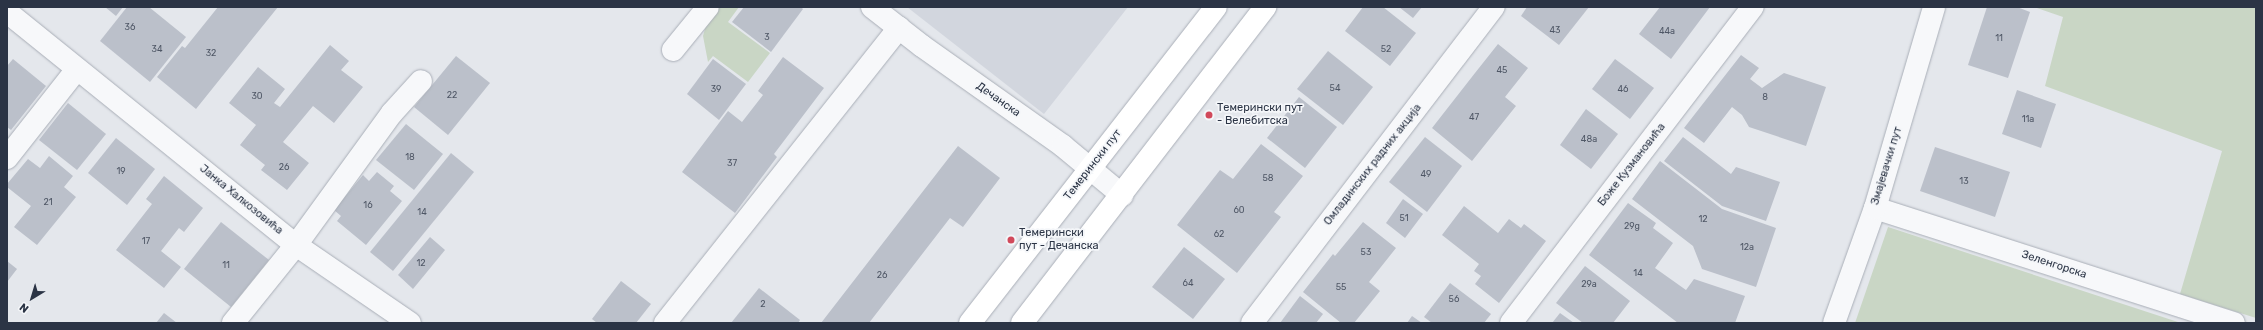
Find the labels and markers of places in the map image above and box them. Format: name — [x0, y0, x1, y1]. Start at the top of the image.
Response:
place label: Темерински пут - Велебитска — [1217, 102, 1303, 128]
marker: Темерински пут - Велебитска — [1204, 110, 1214, 120]
place label: Темерински пут - Дечанска — [1019, 227, 1099, 253]
marker: Темерински пут - Дечанска — [1006, 235, 1016, 245]

